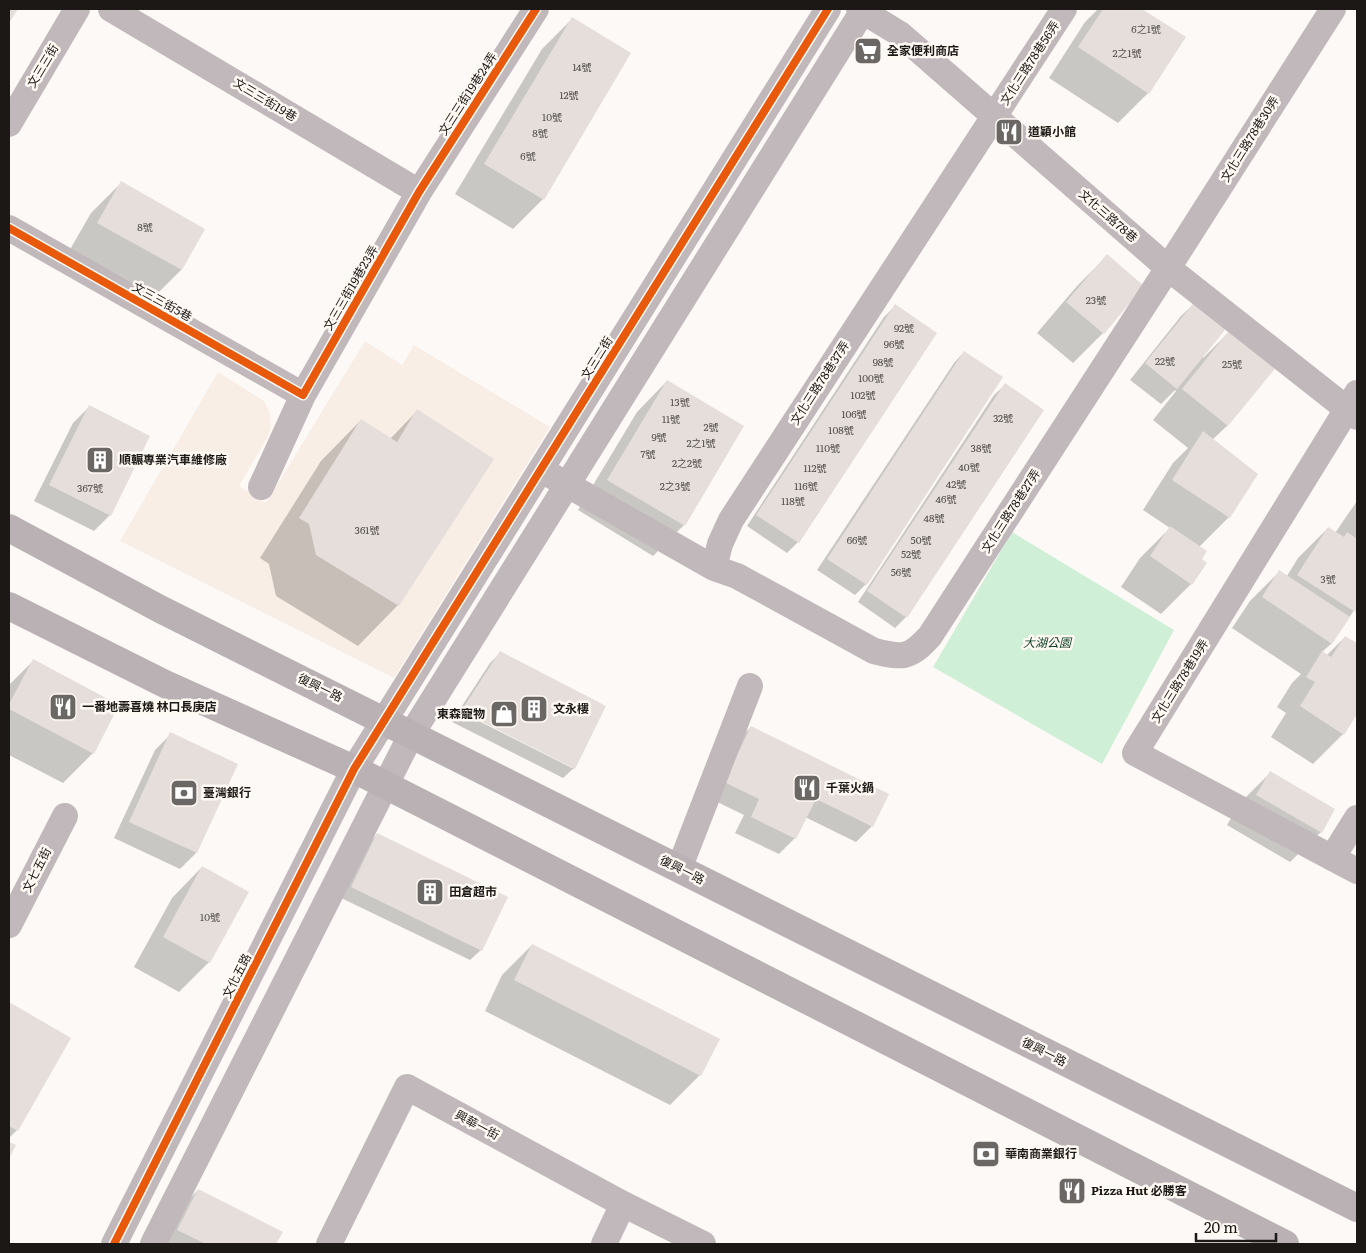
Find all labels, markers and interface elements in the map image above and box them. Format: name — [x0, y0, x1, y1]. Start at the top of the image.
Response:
street label: 文化三路78巷56弄 — [995, 17, 1063, 108]
house number: 6之1號 — [1131, 21, 1161, 36]
supermarket icon: 全家便利商店 — [853, 36, 883, 66]
street label: 文三三街 — [22, 40, 62, 91]
place label: 全家便利商店 — [887, 41, 959, 59]
house number: 2之1號 — [1112, 45, 1142, 60]
street label: 文三三街19巷24弄 — [434, 48, 501, 139]
house number: 14號 — [572, 59, 592, 74]
street label: 文三三街19巷 — [230, 73, 301, 125]
house number: 12號 — [559, 87, 579, 102]
street label: 文化三路78巷30弄 — [1216, 92, 1283, 185]
house number: 10號 — [542, 109, 562, 124]
restaurant icon: 道穎小館 — [994, 117, 1024, 147]
place label: 道穎小館 — [1028, 122, 1076, 140]
house number: 8號 — [532, 125, 548, 140]
house number: 6號 — [520, 148, 536, 163]
street label: 文化三路78巷 — [1075, 185, 1142, 246]
house number: 8號 — [137, 219, 153, 234]
street label: 文三三街19巷23弄 — [318, 242, 382, 333]
street label: 文三三街5巷 — [129, 277, 196, 325]
house number: 23號 — [1086, 292, 1106, 307]
house number: 92號 — [894, 320, 914, 335]
street label: 文三二街 — [576, 332, 617, 383]
house number: 96號 — [884, 336, 904, 351]
street label: 文化三路78巷37弄 — [785, 337, 853, 428]
house number: 22號 — [1155, 353, 1175, 368]
house number: 98號 — [873, 354, 893, 369]
house number: 25號 — [1222, 356, 1242, 371]
house number: 100號 — [858, 370, 884, 385]
house number: 102號 — [851, 387, 875, 402]
house number: 13號 — [670, 394, 690, 409]
house number: 106號 — [841, 406, 867, 421]
house number: 32號 — [993, 410, 1013, 425]
house number: 11號 — [662, 411, 680, 426]
house number: 2號 — [703, 419, 719, 434]
house number: 108號 — [828, 422, 854, 437]
house number: 9號 — [651, 429, 667, 444]
house number: 2之1號 — [686, 435, 716, 450]
house number: 110號 — [816, 440, 840, 455]
house number: 38號 — [971, 440, 991, 455]
building icon: 順輾專業汽車維修廠 — [85, 445, 115, 475]
house number: 7號 — [640, 446, 656, 461]
place label: 順輾專業汽車維修廠 — [119, 450, 227, 468]
house number: 2之2號 — [672, 455, 702, 470]
house number: 40號 — [958, 459, 980, 474]
house number: 112號 — [803, 460, 827, 475]
street label: 文化三路78巷27弄 — [976, 465, 1044, 556]
house number: 42號 — [946, 476, 966, 491]
house number: 2之3號 — [660, 478, 690, 493]
house number: 116號 — [794, 478, 818, 493]
house number: 367號 — [77, 480, 103, 495]
house number: 46號 — [936, 491, 956, 506]
house number: 118號 — [781, 493, 805, 508]
house number: 48號 — [923, 510, 945, 525]
house number: 361號 — [355, 522, 379, 537]
house number: 66號 — [847, 532, 867, 547]
house number: 50號 — [911, 532, 931, 547]
house number: 52號 — [901, 546, 921, 561]
house number: 56號 — [891, 564, 911, 579]
house number: 3號 — [1320, 571, 1336, 586]
park label: 大湖公園 — [1023, 633, 1073, 651]
street label: 文化三路78巷19弄 — [1146, 635, 1212, 726]
street label: 復興一路 — [295, 668, 346, 706]
restaurant icon: 一番地壽喜燒 林口長庚店 — [48, 692, 78, 722]
building icon: 文永樓 — [519, 694, 549, 724]
place label: 一番地壽喜燒 林口長庚店 — [82, 697, 216, 715]
shop icon: 東森寵物 — [489, 699, 519, 729]
place label: 文永樓 — [553, 699, 589, 717]
place label: 東森寵物 — [437, 704, 485, 722]
restaurant icon: 千葉火鍋 — [792, 773, 822, 803]
bank icon: 臺灣銀行 — [169, 778, 199, 808]
place label: 千葉火鍋 — [826, 778, 874, 796]
place label: 臺灣銀行 — [203, 783, 251, 801]
street label: 文七五街 — [17, 844, 55, 895]
street label: 復興一路 — [657, 850, 708, 888]
building icon: 田倉超市 — [415, 877, 445, 907]
place label: 田倉超市 — [449, 882, 497, 900]
house number: 10號 — [200, 909, 220, 924]
street label: 文化五路 — [217, 950, 255, 1001]
street label: 復興一路 — [1019, 1032, 1070, 1070]
street label: 興華一街 — [452, 1105, 503, 1143]
bank icon: 華南商業銀行 — [971, 1139, 1001, 1169]
place label: 華南商業銀行 — [1005, 1144, 1077, 1162]
restaurant icon: Pizza Hut 必勝客 — [1057, 1176, 1087, 1206]
place label: Pizza Hut 必勝客 — [1091, 1181, 1187, 1199]
scale bar — [1196, 1210, 1276, 1242]
text: 20 m — [1204, 1215, 1238, 1238]

